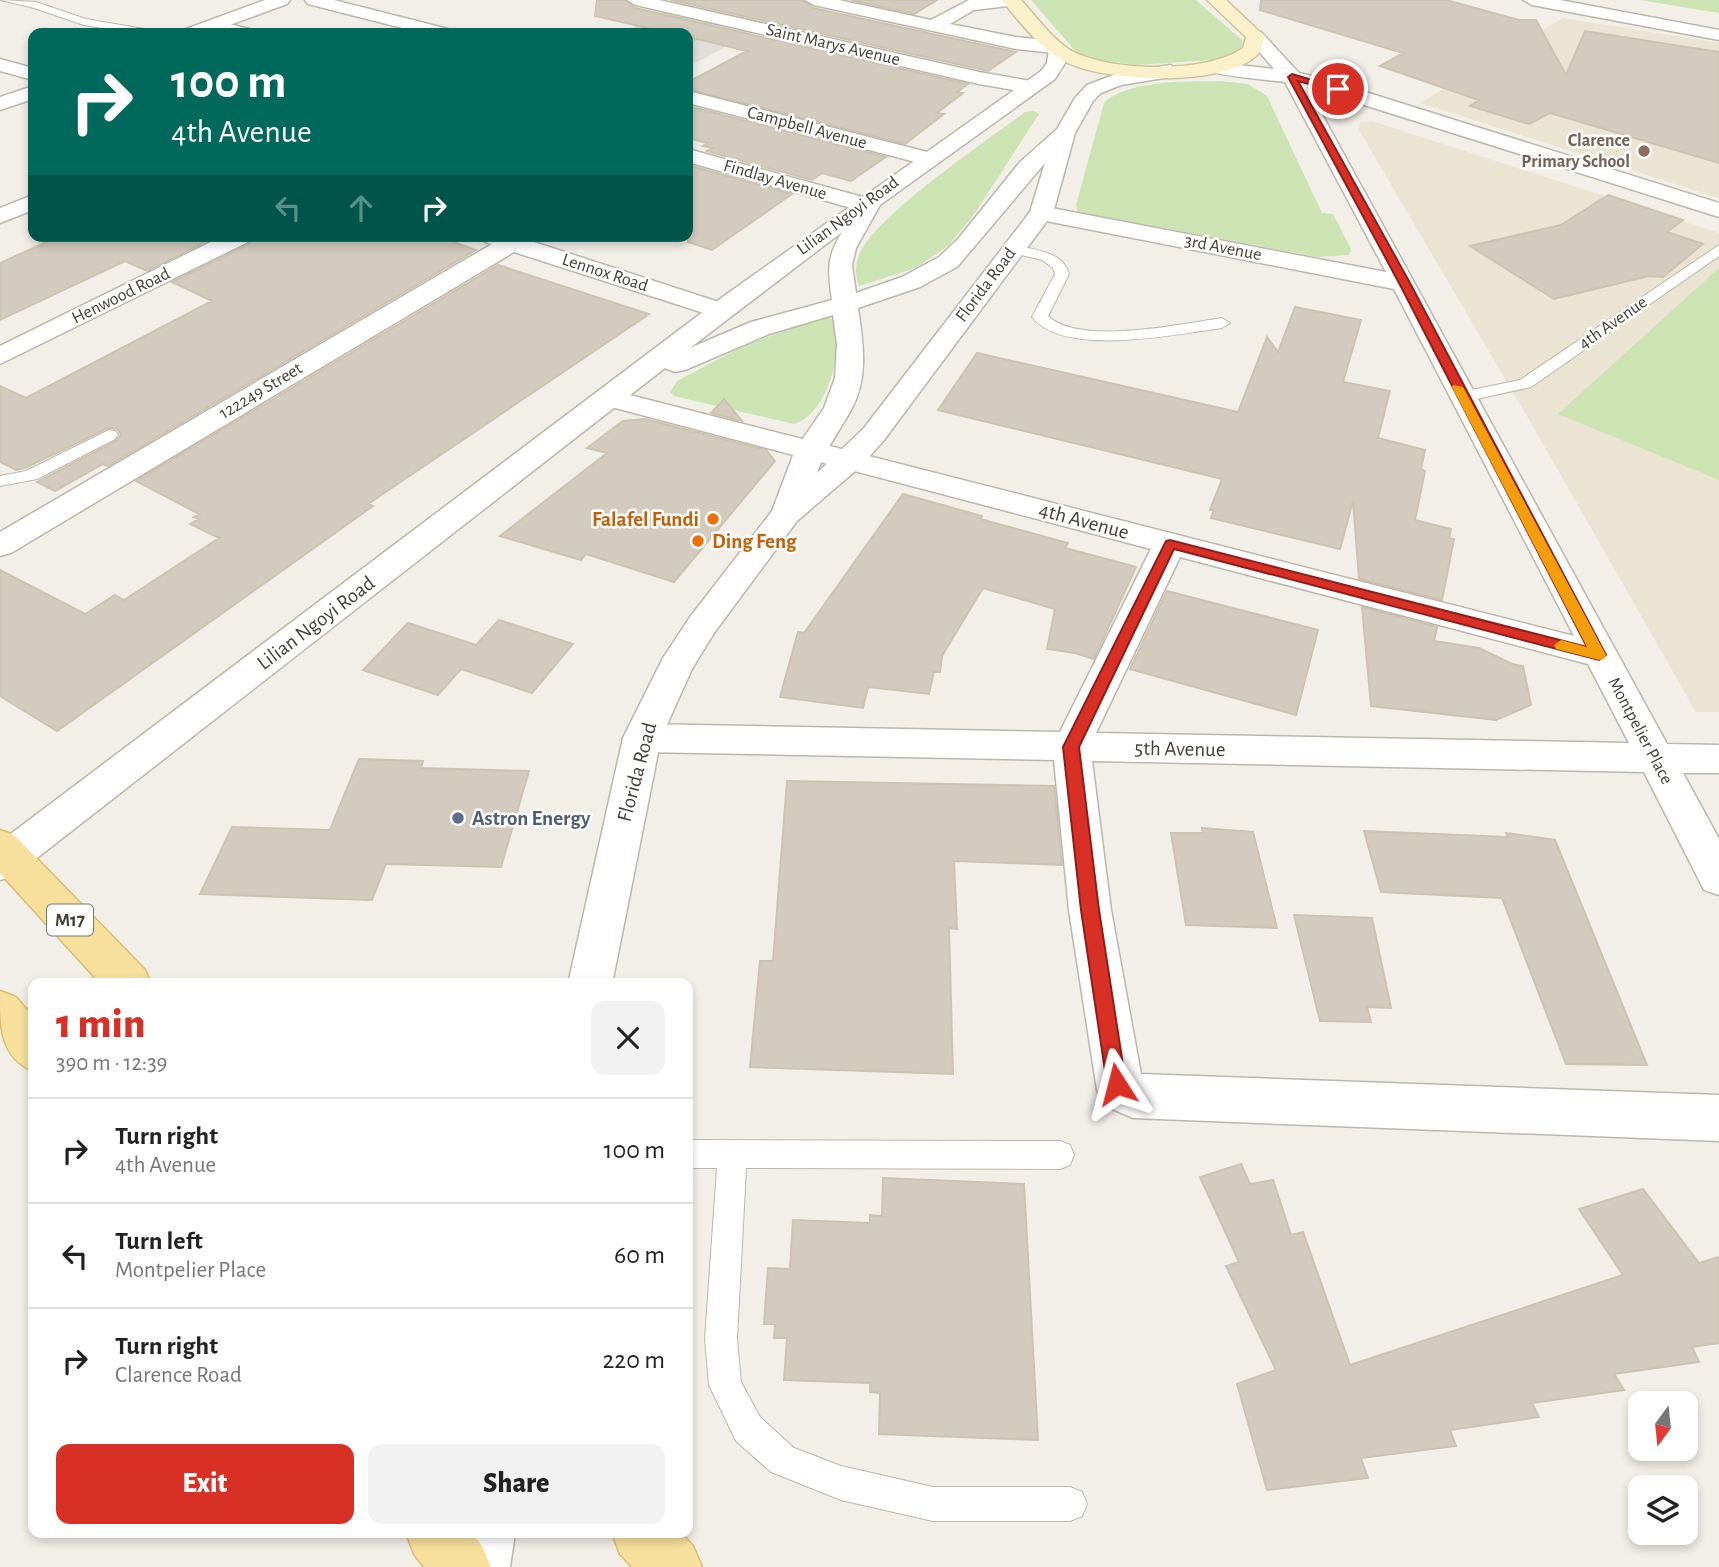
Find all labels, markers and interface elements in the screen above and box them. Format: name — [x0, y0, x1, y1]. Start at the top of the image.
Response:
street label: Saint Marys Avenue — [764, 21, 902, 69]
icon: right — [56, 56, 147, 147]
text: 100 m — [171, 58, 287, 107]
pin — [1308, 59, 1368, 119]
icon: arrive — [1319, 70, 1357, 108]
street label: Campbell Avenue — [745, 103, 869, 153]
text: 4th Avenue — [171, 116, 312, 148]
place label: Clarence Primary School — [1521, 132, 1630, 171]
marker: Clarence Primary School — [1636, 143, 1652, 159]
street label: Findlay Avenue — [721, 157, 829, 203]
street label: Lilian Ngoyi Road — [794, 173, 902, 259]
icon: left — [269, 189, 307, 227]
icon: ahead — [342, 189, 380, 227]
icon: right — [415, 189, 453, 227]
street label: 3rd Avenue — [1183, 232, 1263, 264]
street label: Florida Road — [952, 245, 1020, 325]
street label: Lennox Road — [560, 251, 650, 295]
street label: Henwood Road — [69, 264, 173, 328]
street label: 4th Avenue — [1575, 293, 1651, 353]
street label: 122249 Street — [216, 359, 306, 423]
street label: 4th Avenue — [1037, 499, 1131, 543]
place label: Falafel Fundi — [592, 509, 699, 530]
marker: Falafel Fundi — [705, 511, 721, 527]
place label: Ding Feng — [712, 531, 797, 552]
marker: Ding Feng — [690, 533, 706, 549]
street label: Lilian Ngoyi Road — [253, 572, 379, 674]
street label: Montpelier Place — [1604, 675, 1676, 787]
street label: Florida Road — [614, 720, 660, 824]
street label: 5th Avenue — [1134, 738, 1226, 760]
place label: Astron Energy — [472, 808, 591, 829]
marker: Astron Energy — [450, 810, 466, 826]
road number: M17 — [47, 904, 93, 936]
button: close — [591, 1001, 665, 1075]
text: 1 min — [56, 1003, 145, 1045]
position arrow — [1080, 1047, 1154, 1121]
text: 390 m · 12:39 — [56, 1052, 167, 1075]
text: Turn right — [115, 1123, 218, 1149]
icon: right — [56, 1132, 94, 1170]
text: 100 m — [604, 1137, 665, 1163]
text: 4th Avenue — [115, 1154, 216, 1177]
text: Turn left — [115, 1228, 203, 1254]
icon: left — [56, 1237, 94, 1275]
text: 60 m — [614, 1242, 665, 1268]
text: Montpelier Place — [115, 1259, 266, 1282]
text: Turn right — [115, 1333, 218, 1359]
icon: right — [56, 1342, 94, 1380]
text: 220 m — [603, 1347, 665, 1373]
text: Clarence Road — [115, 1364, 242, 1387]
north arrow — [1628, 1391, 1698, 1461]
map controls — [1628, 1391, 1698, 1545]
button: Exit — [56, 1444, 354, 1524]
button: Share — [368, 1444, 665, 1524]
button: layers — [1628, 1475, 1698, 1545]

